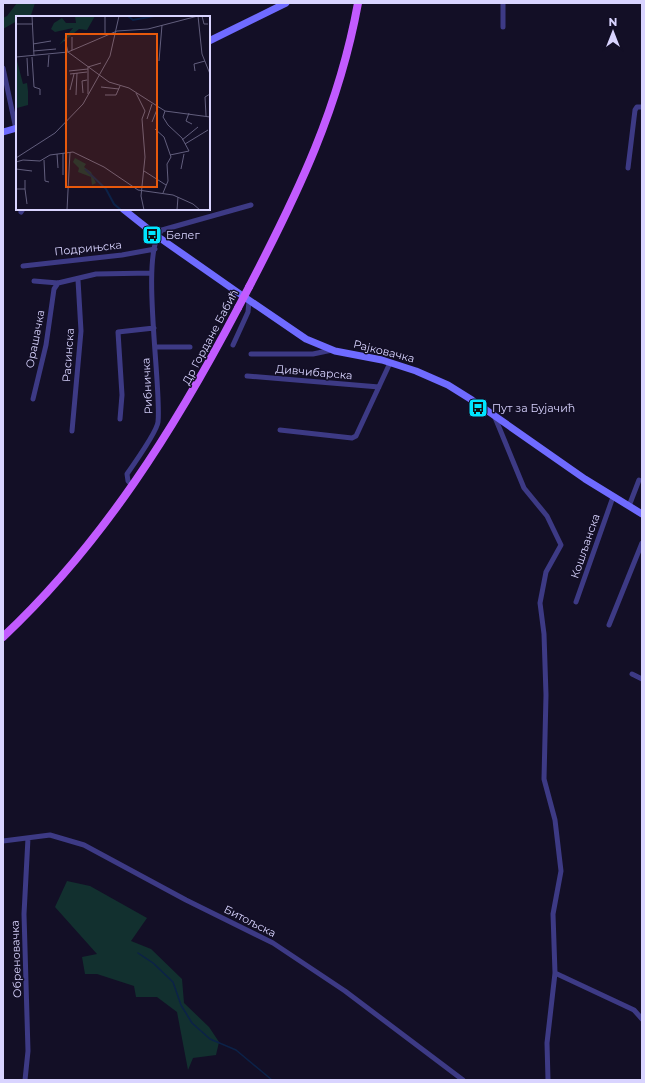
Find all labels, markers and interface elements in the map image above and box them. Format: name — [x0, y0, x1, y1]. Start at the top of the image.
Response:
north arrow — [593, 12, 633, 52]
text: N — [609, 15, 617, 29]
inset map — [16, 16, 210, 210]
bus stop icon: Белег — [141, 224, 163, 246]
place label: Белег — [166, 228, 200, 242]
street label: Подрињска — [54, 238, 122, 258]
street label: Др Гордане Бабић — [179, 287, 241, 387]
street label: Орашачка — [22, 309, 48, 369]
street label: Расинска — [59, 328, 77, 382]
street label: Рајковачка — [352, 337, 416, 365]
street label: Рибничка — [139, 357, 155, 415]
street label: Дивчибарска — [275, 362, 353, 382]
bus stop icon: Пут за Бујачић — [467, 397, 489, 419]
place label: Пут за Бујачић — [492, 401, 575, 415]
street label: Кошљанска — [567, 512, 603, 580]
street label: Битољска — [222, 902, 278, 940]
street label: Обреновачка — [8, 920, 24, 998]

